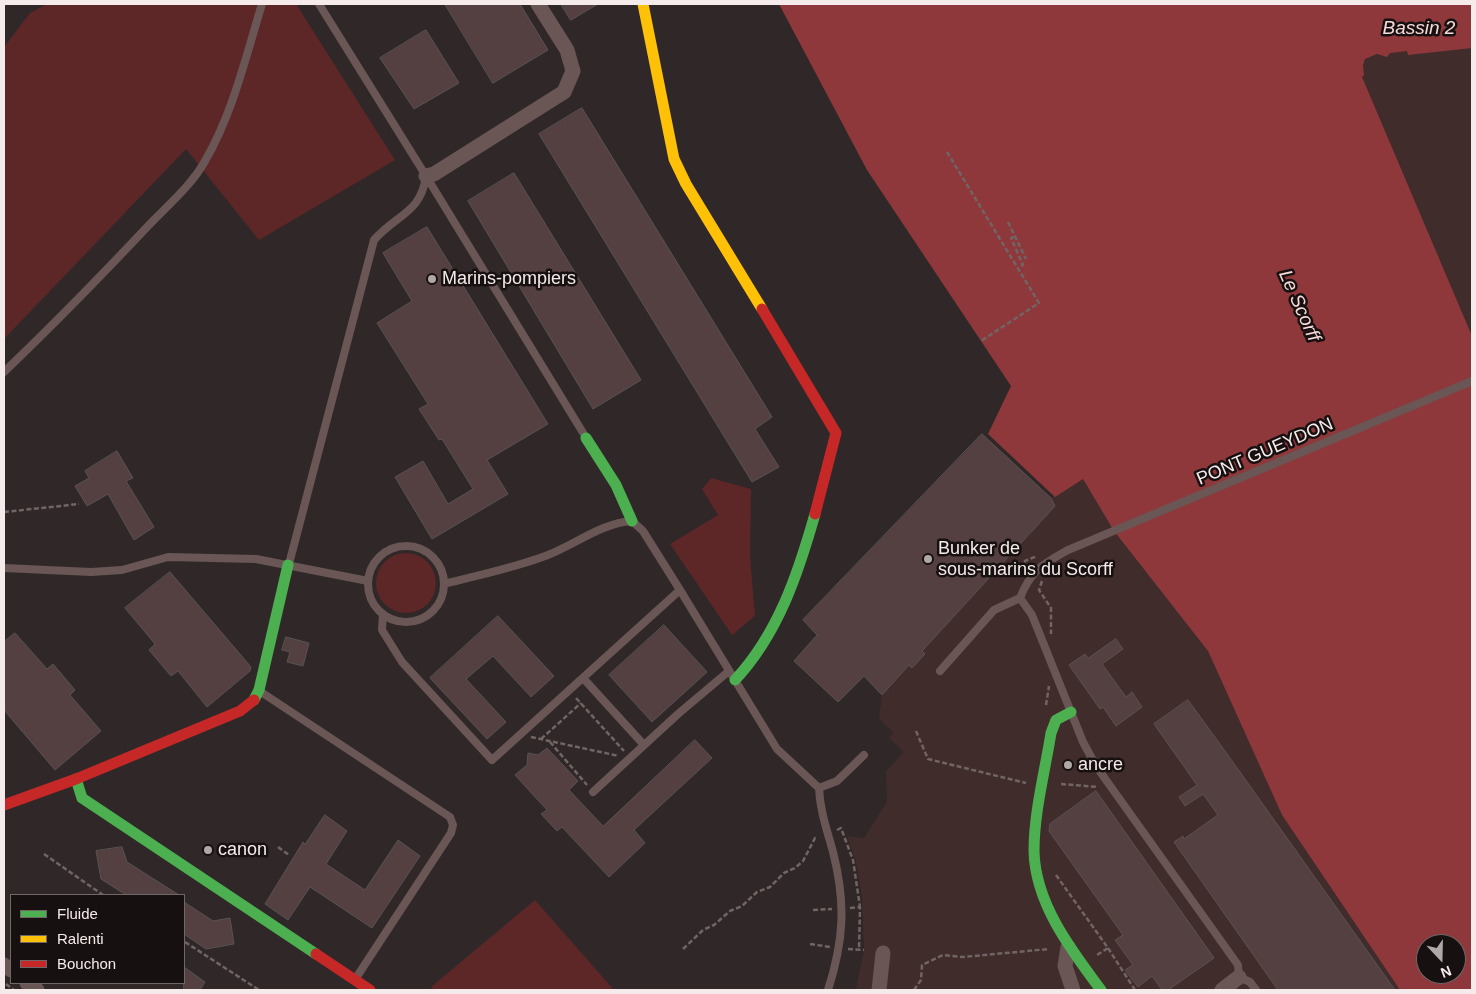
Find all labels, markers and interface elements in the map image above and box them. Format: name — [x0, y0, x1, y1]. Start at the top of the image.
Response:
water label: Bassin 2 — [1383, 18, 1455, 40]
water label: Le Scorff — [1273, 267, 1325, 345]
place label: Marins-pompiers — [442, 268, 576, 290]
marker: Marins-pompiers — [426, 273, 438, 285]
street label: PONT GUEYDON — [1194, 414, 1336, 490]
place label: Bunker de sous-marins du Scorff — [938, 538, 1113, 580]
marker: Bunker de sous-marins du Scorff — [922, 553, 934, 565]
place label: ancre — [1078, 754, 1123, 776]
marker: ancre — [1062, 759, 1074, 771]
place label: canon — [218, 839, 267, 861]
marker: canon — [202, 844, 214, 856]
legend — [10, 894, 185, 984]
text: Fluide — [57, 905, 98, 922]
text: Ralenti — [57, 930, 104, 947]
north arrow — [1416, 934, 1466, 984]
text: Bouchon — [57, 955, 116, 972]
text: N — [1438, 963, 1454, 981]

